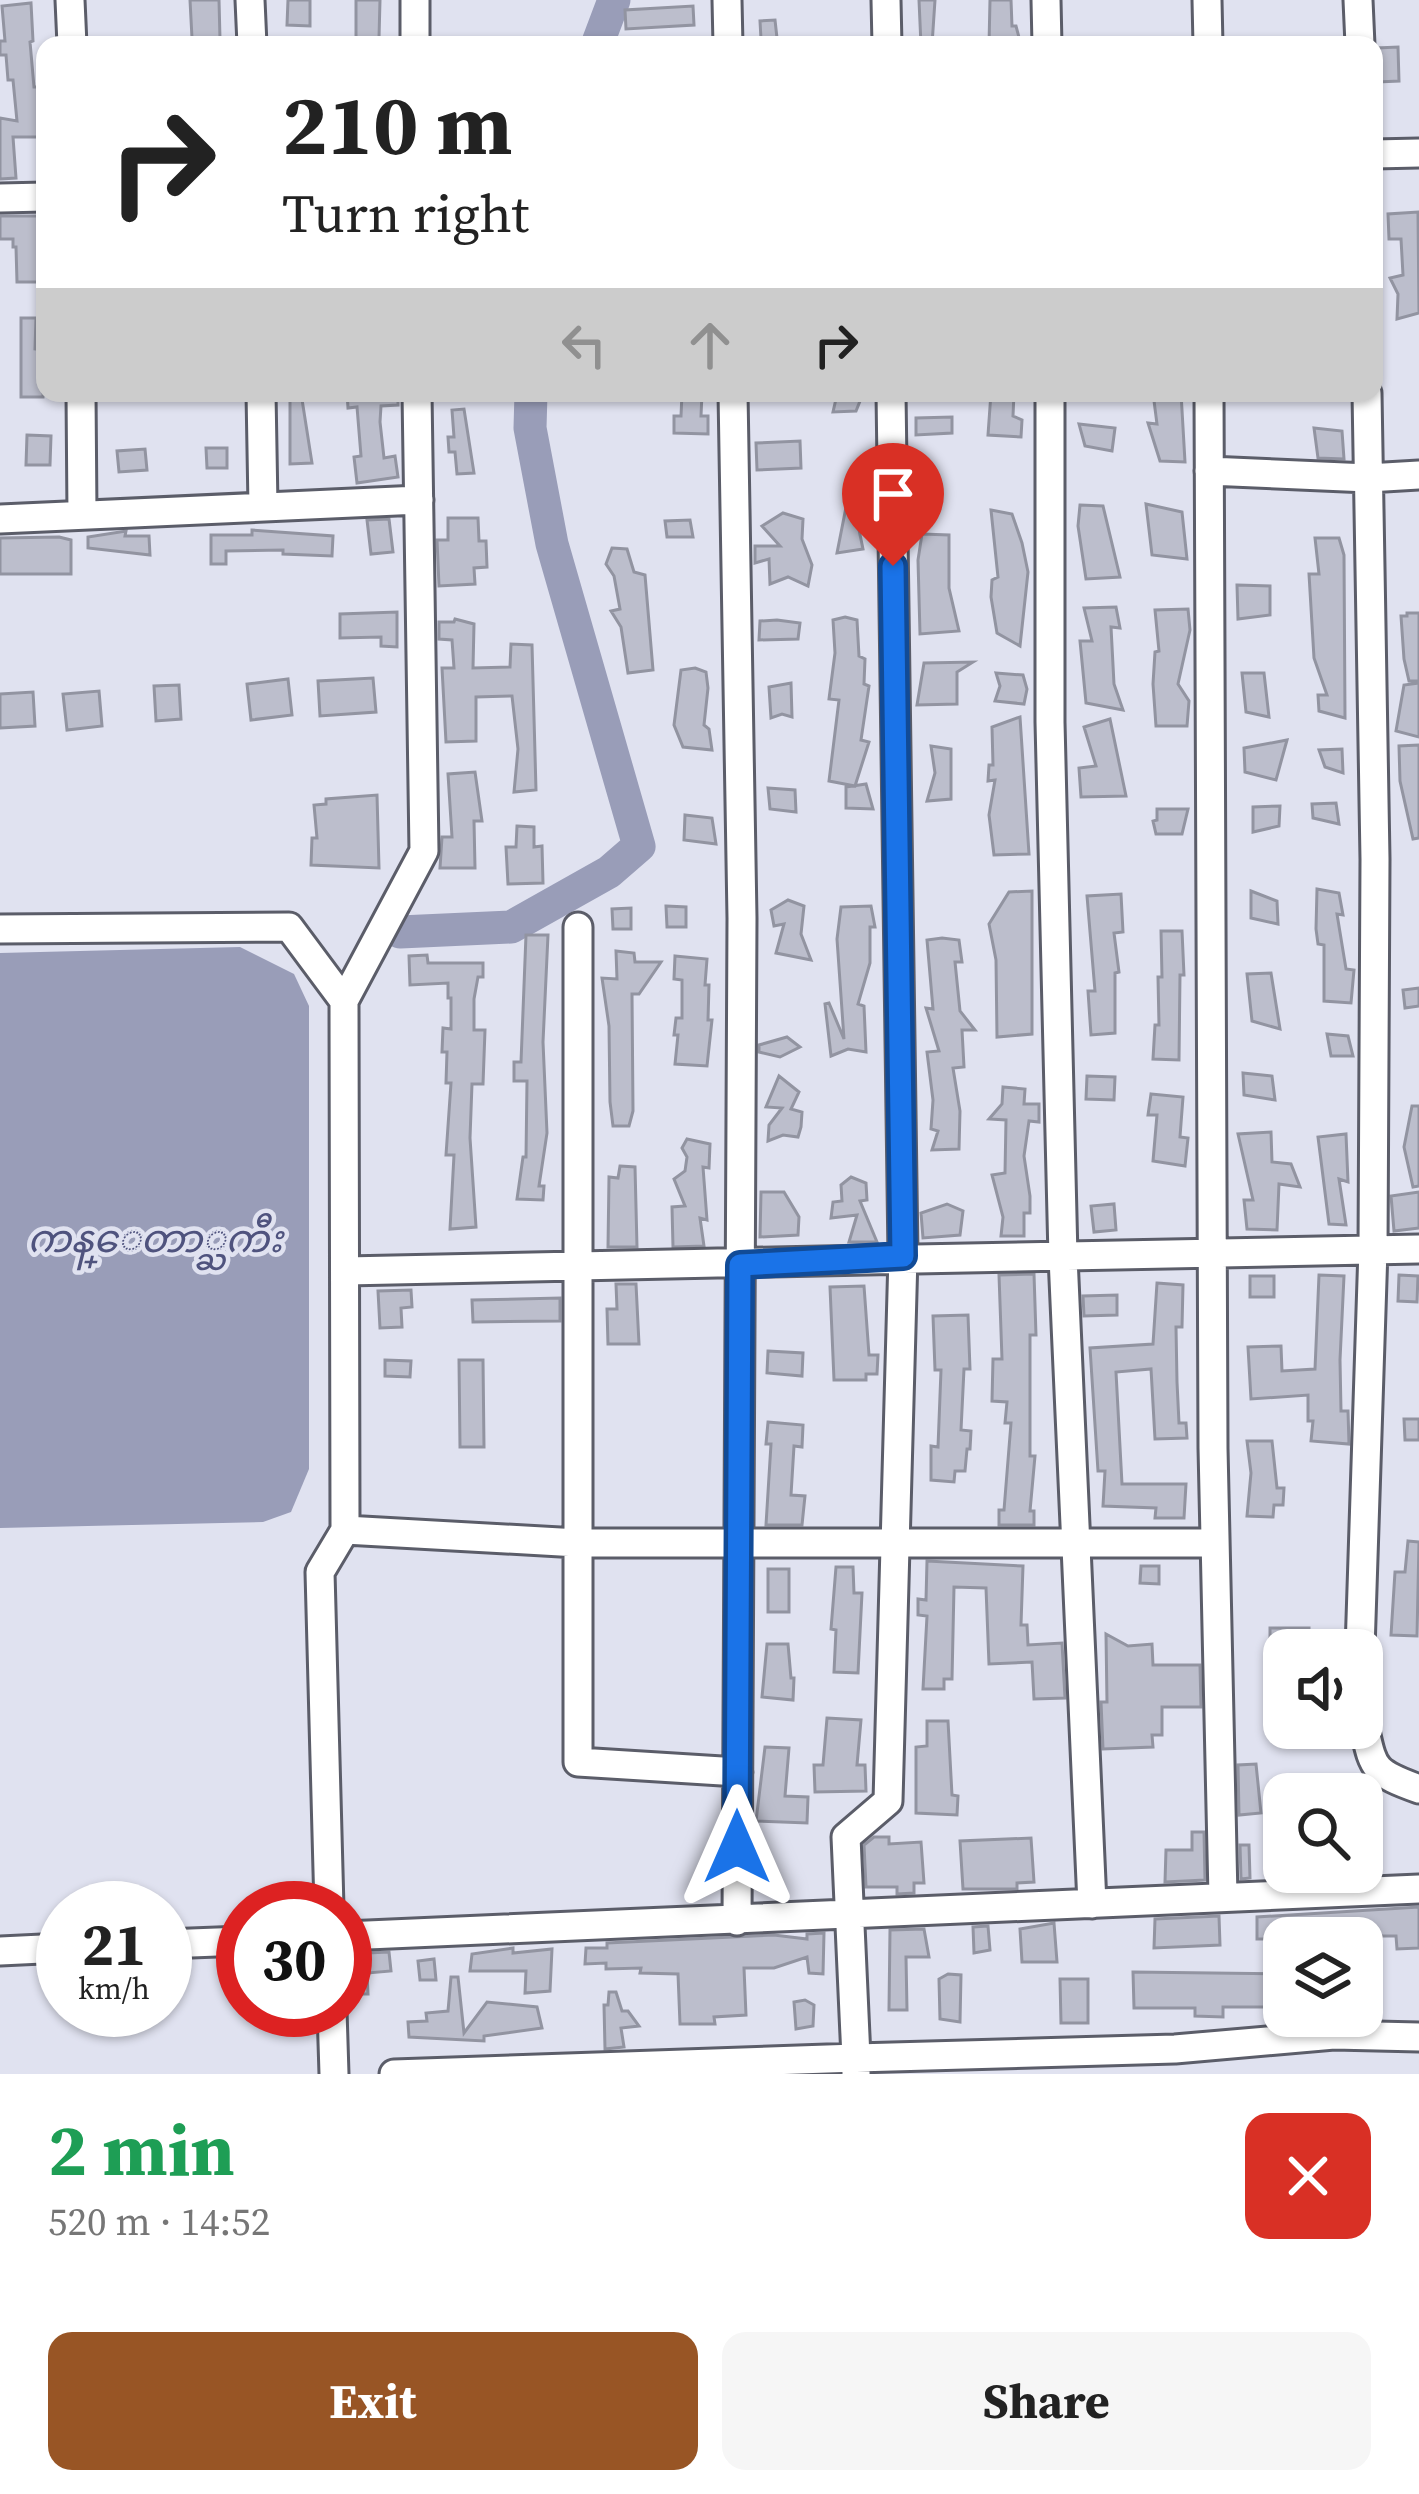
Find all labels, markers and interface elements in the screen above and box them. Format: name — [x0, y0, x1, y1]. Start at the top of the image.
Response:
text: 210 m — [282, 67, 513, 182]
icon: right — [84, 84, 240, 240]
text: Turn right — [282, 176, 529, 250]
icon: left — [551, 312, 617, 378]
icon: ahead — [677, 312, 743, 378]
icon: right — [803, 312, 869, 378]
pin — [842, 443, 944, 566]
icon: arrive — [860, 461, 926, 527]
water label: ကန္ေတာ္ႀကီး — [27, 1212, 285, 1271]
map controls — [1263, 1629, 1383, 2037]
button: sound — [1263, 1629, 1383, 1749]
button: search — [1263, 1773, 1383, 1893]
position arrow — [674, 1784, 800, 1910]
speed limit sign: 30 — [216, 1881, 372, 2037]
text: 21 — [81, 1903, 147, 1985]
button: layers — [1263, 1917, 1383, 2037]
text: km/h — [78, 1968, 150, 2009]
text: 2 min — [48, 2100, 235, 2199]
button: close — [1245, 2113, 1371, 2239]
text: 520 m · 14:52 — [48, 2195, 270, 2248]
button: Exit — [48, 2332, 698, 2470]
button: Share — [722, 2332, 1371, 2470]

